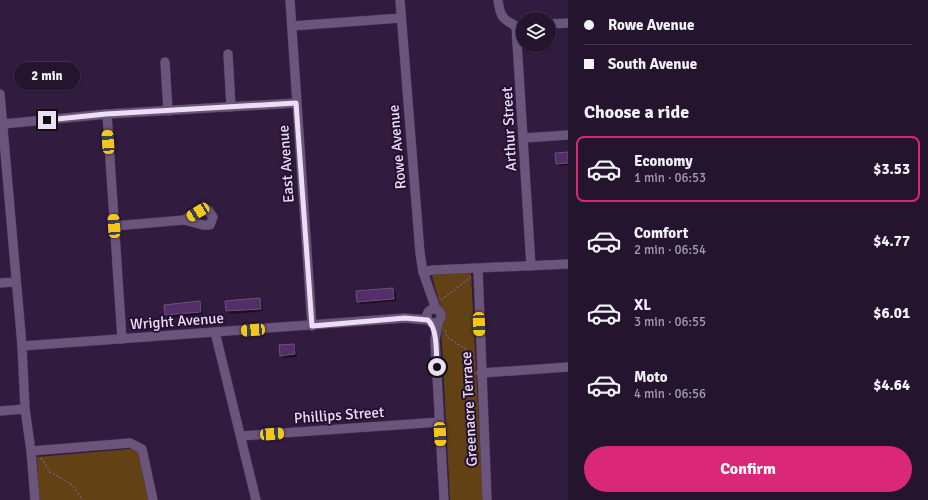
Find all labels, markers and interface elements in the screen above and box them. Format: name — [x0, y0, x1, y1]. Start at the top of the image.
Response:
map controls — [516, 12, 556, 52]
button: layers — [516, 12, 556, 52]
text: Rowe Avenue — [608, 16, 694, 34]
text: South Avenue — [608, 55, 697, 73]
callout: 2 min — [14, 62, 80, 90]
text: 2 min — [31, 68, 63, 84]
street label: Arthur Street — [498, 86, 520, 172]
text: Choose a ride — [584, 101, 689, 123]
street label: Rowe Avenue — [384, 104, 410, 190]
route end — [38, 111, 56, 129]
street label: East Avenue — [274, 124, 298, 204]
car — [101, 130, 115, 154]
icon: car — [586, 151, 622, 187]
text: Economy — [634, 152, 693, 170]
text: $3.53 — [873, 160, 910, 178]
text: 1 min · 06:53 — [634, 170, 706, 186]
car — [185, 201, 211, 223]
car — [107, 214, 121, 238]
icon: car — [586, 223, 622, 259]
text: Comfort — [634, 224, 688, 242]
text: $4.77 — [873, 232, 910, 250]
text: 2 min · 06:54 — [634, 242, 706, 258]
icon: car — [586, 295, 622, 331]
text: XL — [634, 296, 651, 314]
text: $6.01 — [873, 304, 910, 322]
street label: Wright Avenue — [130, 309, 224, 333]
car — [473, 312, 485, 336]
text: 3 min · 06:55 — [634, 314, 706, 330]
car — [241, 323, 265, 337]
street label: Greenacre Terrace — [457, 351, 481, 467]
route start — [428, 358, 446, 376]
icon: car — [586, 367, 622, 403]
text: Moto — [634, 368, 668, 386]
text: $4.64 — [873, 376, 910, 394]
text: 4 min · 06:56 — [634, 386, 706, 402]
street label: Phillips Street — [293, 403, 385, 427]
car — [433, 422, 447, 446]
car — [260, 427, 284, 441]
button: Confirm — [584, 446, 912, 492]

